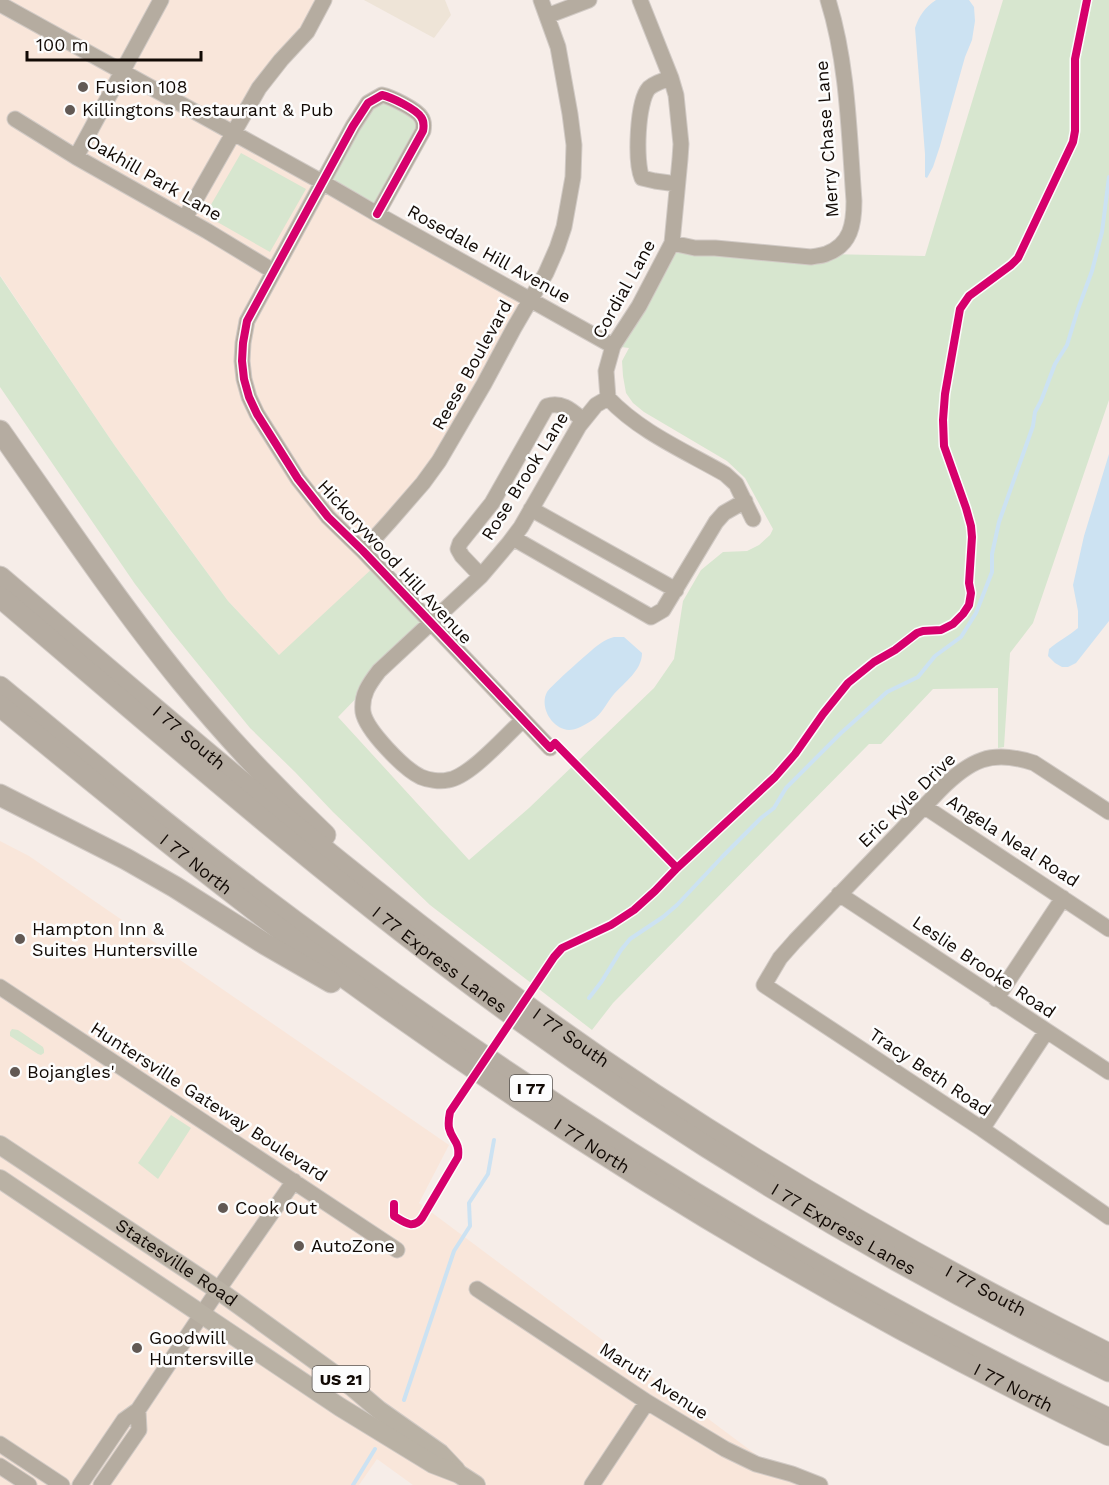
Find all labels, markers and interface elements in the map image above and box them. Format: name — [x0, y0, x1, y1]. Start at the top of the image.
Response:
scale bar — [27, 24, 201, 62]
text: 100 m — [36, 34, 89, 55]
street label: Merry Chase Lane — [811, 60, 842, 218]
place label: Fusion 108 — [95, 76, 188, 97]
marker: Fusion 108 — [76, 80, 90, 94]
place label: Killingtons Restaurant & Pub — [82, 99, 333, 120]
marker: Killingtons Restaurant & Pub — [63, 103, 77, 117]
street label: Oakhill Park Lane — [83, 130, 226, 225]
street label: Rosedale Hill Avenue — [404, 200, 574, 307]
street label: Cordial Lane — [588, 236, 659, 342]
street label: Reese Boulevard — [427, 296, 516, 433]
street label: Rose Brook Lane — [477, 408, 573, 544]
street label: Hickorywood Hill Avenue — [314, 475, 477, 648]
street label: I 77 South — [149, 701, 230, 774]
street label: Eric Kyle Drive — [854, 748, 960, 851]
street label: Angela Neal Road — [943, 790, 1083, 891]
street label: I 77 North — [156, 829, 237, 899]
street label: I 77 Express Lanes — [368, 902, 511, 1017]
street label: Leslie Brooke Road — [909, 911, 1060, 1022]
place label: Hampton Inn & Suites Huntersville — [32, 918, 198, 960]
marker: Hampton Inn & Suites Huntersville — [13, 932, 27, 946]
street label: I 77 South — [529, 1003, 614, 1071]
street label: Huntersville Gateway Boulevard — [87, 1017, 332, 1186]
street label: Tracy Beth Road — [865, 1023, 995, 1120]
place label: Bojangles' — [27, 1061, 115, 1082]
marker: Bojangles' — [8, 1065, 22, 1079]
road number: I 77 — [510, 1075, 552, 1101]
street label: I 77 North — [550, 1114, 634, 1178]
street label: I 77 Express Lanes — [768, 1179, 920, 1279]
place label: Cook Out — [235, 1197, 317, 1218]
marker: Cook Out — [216, 1201, 230, 1215]
street label: Statesville Road — [112, 1214, 242, 1310]
place label: AutoZone — [311, 1235, 395, 1256]
marker: AutoZone — [292, 1239, 306, 1253]
street label: I 77 South — [942, 1260, 1030, 1320]
place label: Goodwill Huntersville — [149, 1327, 254, 1369]
street label: Maruti Avenue — [596, 1338, 713, 1424]
marker: Goodwill Huntersville — [130, 1341, 144, 1355]
street label: I 77 North — [970, 1358, 1057, 1416]
road number: US 21 — [312, 1366, 370, 1392]

